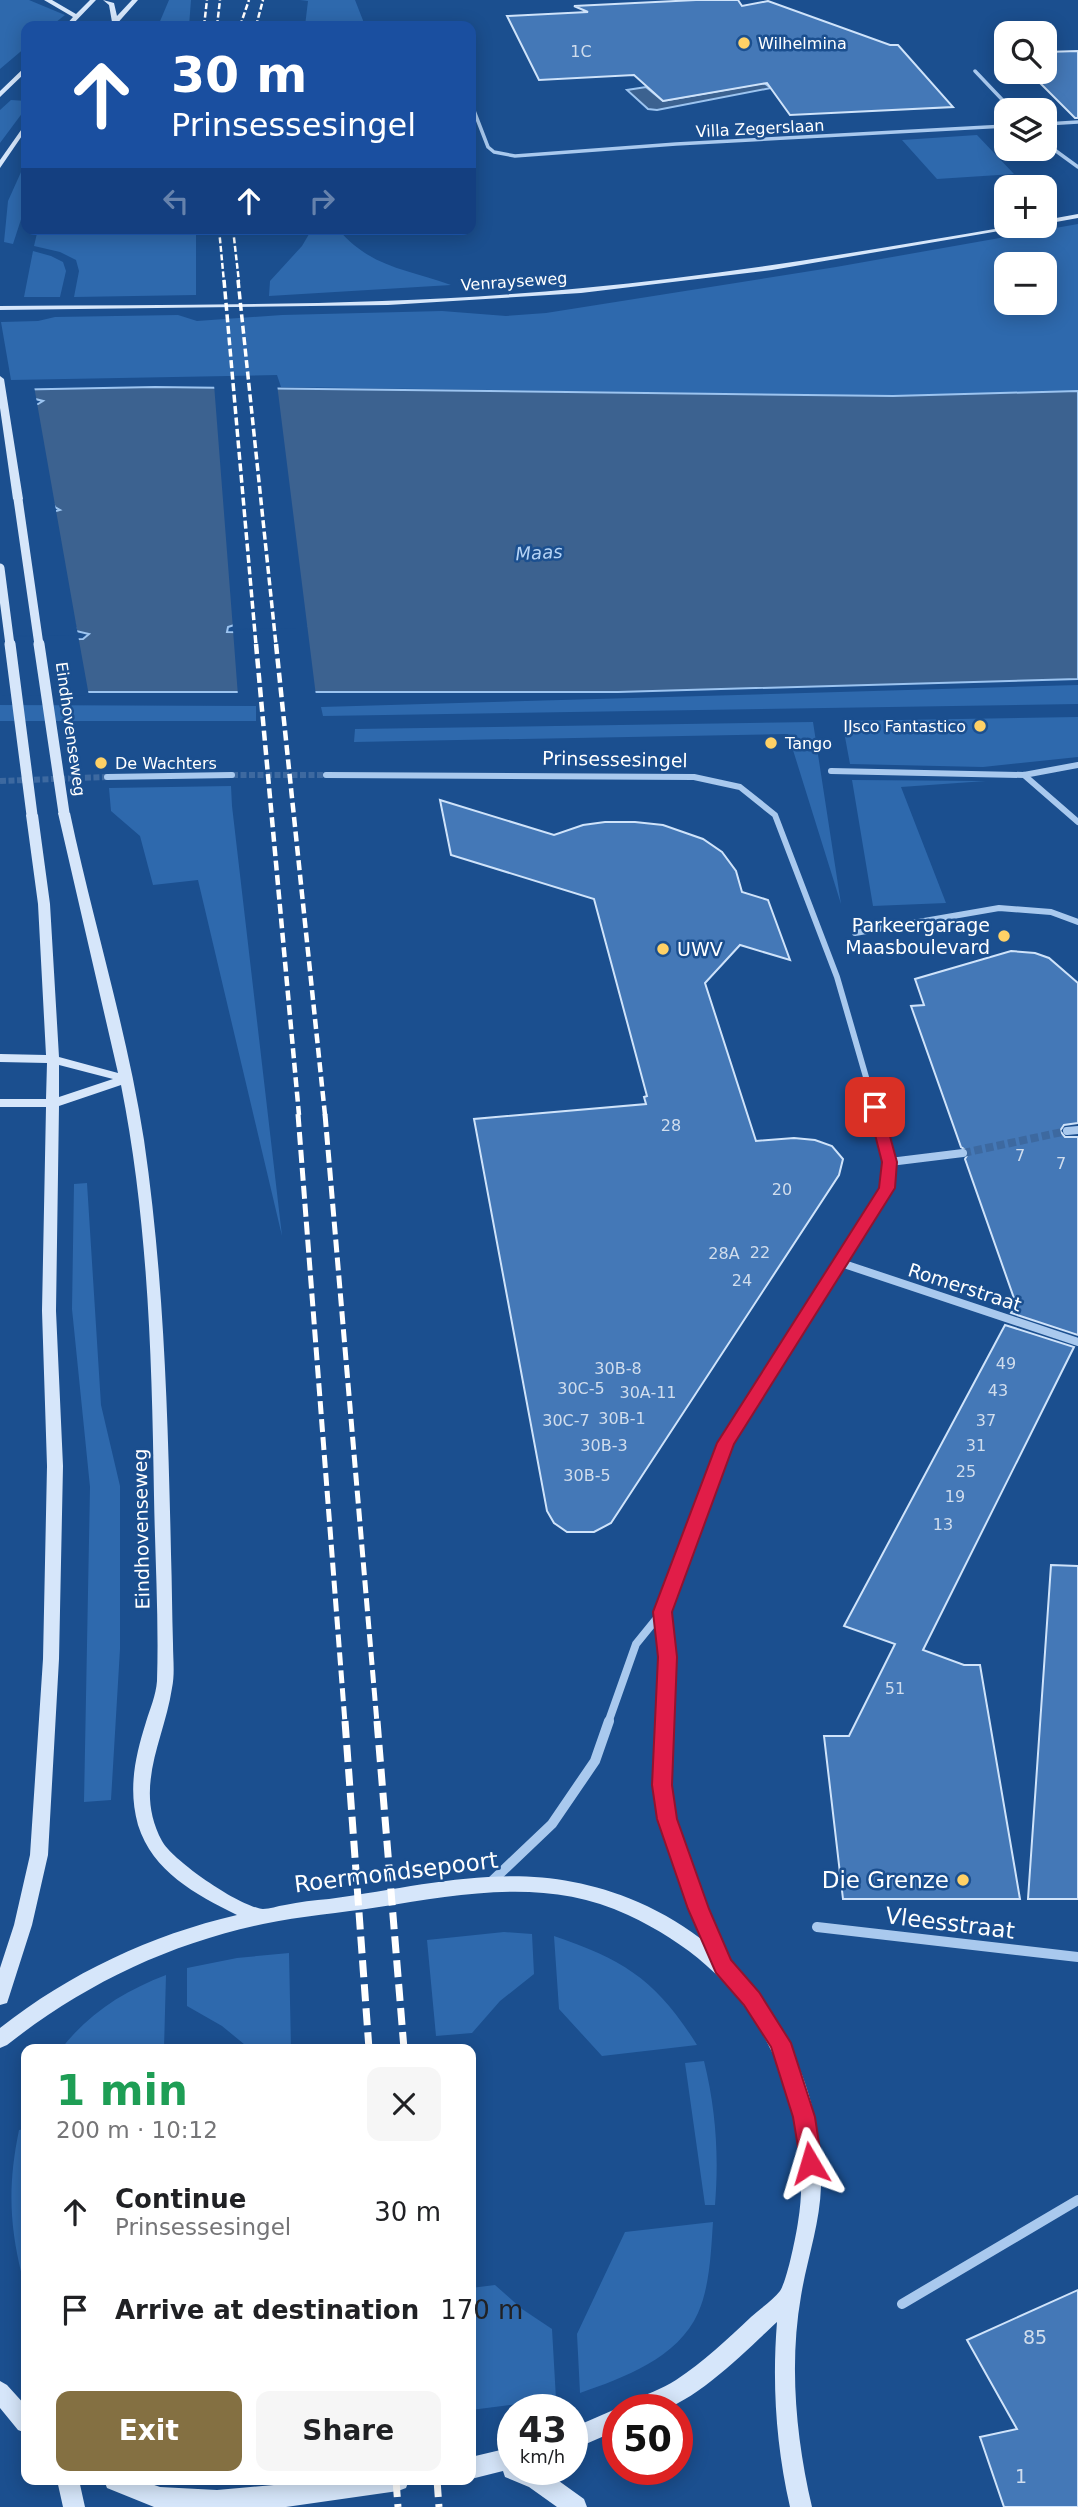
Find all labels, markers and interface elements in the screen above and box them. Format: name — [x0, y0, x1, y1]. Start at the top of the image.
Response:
map controls — [994, 21, 1057, 315]
button: search — [994, 21, 1057, 84]
place label: Wilhelmina — [758, 34, 847, 53]
marker: Wilhelmina — [736, 35, 752, 51]
house number: 1C — [570, 42, 592, 61]
text: 30 m — [171, 47, 307, 104]
icon: ahead — [56, 49, 147, 140]
button: layers — [994, 98, 1057, 161]
text: Prinsessesingel — [171, 106, 416, 144]
street label: Villa Zegerslaan — [695, 116, 825, 141]
button: + — [994, 175, 1057, 238]
icon: left — [157, 182, 195, 220]
icon: ahead — [230, 182, 268, 220]
icon: right — [303, 182, 341, 220]
button: − — [994, 252, 1057, 315]
street label: Venrayseweg — [460, 268, 568, 295]
water label: Maas — [515, 541, 563, 564]
street label: Eindhovenseweg — [52, 661, 89, 797]
place label: IJsco Fantastico — [843, 717, 966, 736]
marker: IJsco Fantastico — [972, 718, 988, 734]
place label: Tango — [784, 734, 832, 753]
marker: Tango — [763, 735, 779, 751]
street label: Prinsessesingel — [542, 747, 688, 771]
place label: De Wachters — [115, 754, 217, 773]
marker: De Wachters — [93, 755, 109, 771]
place label: Parkeergarage Maasboulevard — [845, 914, 990, 958]
marker: Parkeergarage Maasboulevard — [996, 928, 1012, 944]
place label: UWV — [677, 938, 723, 960]
marker: UWV — [655, 941, 671, 957]
pin — [845, 1077, 905, 1137]
icon: arrive — [856, 1088, 894, 1126]
house number: 28 — [661, 1116, 681, 1135]
house number: 7 — [1015, 1146, 1025, 1165]
house number: 7 — [1056, 1154, 1066, 1173]
house number: 20 — [772, 1180, 792, 1199]
house number: 22 — [750, 1243, 770, 1262]
house number: 28A — [708, 1244, 740, 1263]
street label: Romerstraat — [906, 1258, 1024, 1316]
house number: 24 — [732, 1271, 752, 1290]
house number: 49 — [996, 1354, 1016, 1373]
house number: 30B-8 — [594, 1359, 642, 1378]
house number: 30C-5 — [557, 1379, 605, 1398]
house number: 43 — [988, 1381, 1008, 1400]
house number: 30A-11 — [619, 1383, 677, 1402]
house number: 30B-1 — [598, 1409, 646, 1428]
house number: 30C-7 — [542, 1411, 590, 1430]
house number: 37 — [976, 1411, 996, 1430]
house number: 30B-3 — [580, 1436, 628, 1455]
house number: 31 — [966, 1436, 986, 1455]
street label: Eindhovenseweg — [129, 1448, 153, 1610]
house number: 25 — [956, 1462, 976, 1481]
house number: 30B-5 — [563, 1466, 611, 1485]
house number: 19 — [945, 1487, 965, 1506]
house number: 13 — [933, 1515, 953, 1534]
house number: 51 — [885, 1679, 905, 1698]
street label: Roermondsepoort — [293, 1847, 499, 1897]
place label: Die Grenze — [822, 1867, 949, 1893]
marker: Die Grenze — [955, 1872, 971, 1888]
street label: Vleesstraat — [884, 1902, 1016, 1944]
text: 1 min — [56, 2066, 188, 2115]
button: close — [367, 2067, 441, 2141]
text: 200 m · 10:12 — [56, 2117, 218, 2143]
position arrow — [773, 2126, 847, 2200]
text: Continue — [115, 2184, 246, 2214]
icon: ahead — [56, 2193, 94, 2231]
text: 30 m — [374, 2197, 441, 2227]
text: Prinsessesingel — [115, 2214, 291, 2240]
icon: arrive — [56, 2291, 94, 2329]
text: Arrive at destination — [115, 2295, 419, 2325]
text: 170 m — [440, 2295, 523, 2325]
house number: 85 — [1023, 2326, 1047, 2348]
button: Exit — [56, 2391, 242, 2471]
button: Share — [256, 2391, 441, 2471]
speed limit sign: 50 — [602, 2394, 693, 2485]
text: 43 — [518, 2410, 567, 2450]
text: km/h — [520, 2446, 565, 2467]
house number: 1 — [1015, 2465, 1027, 2487]

